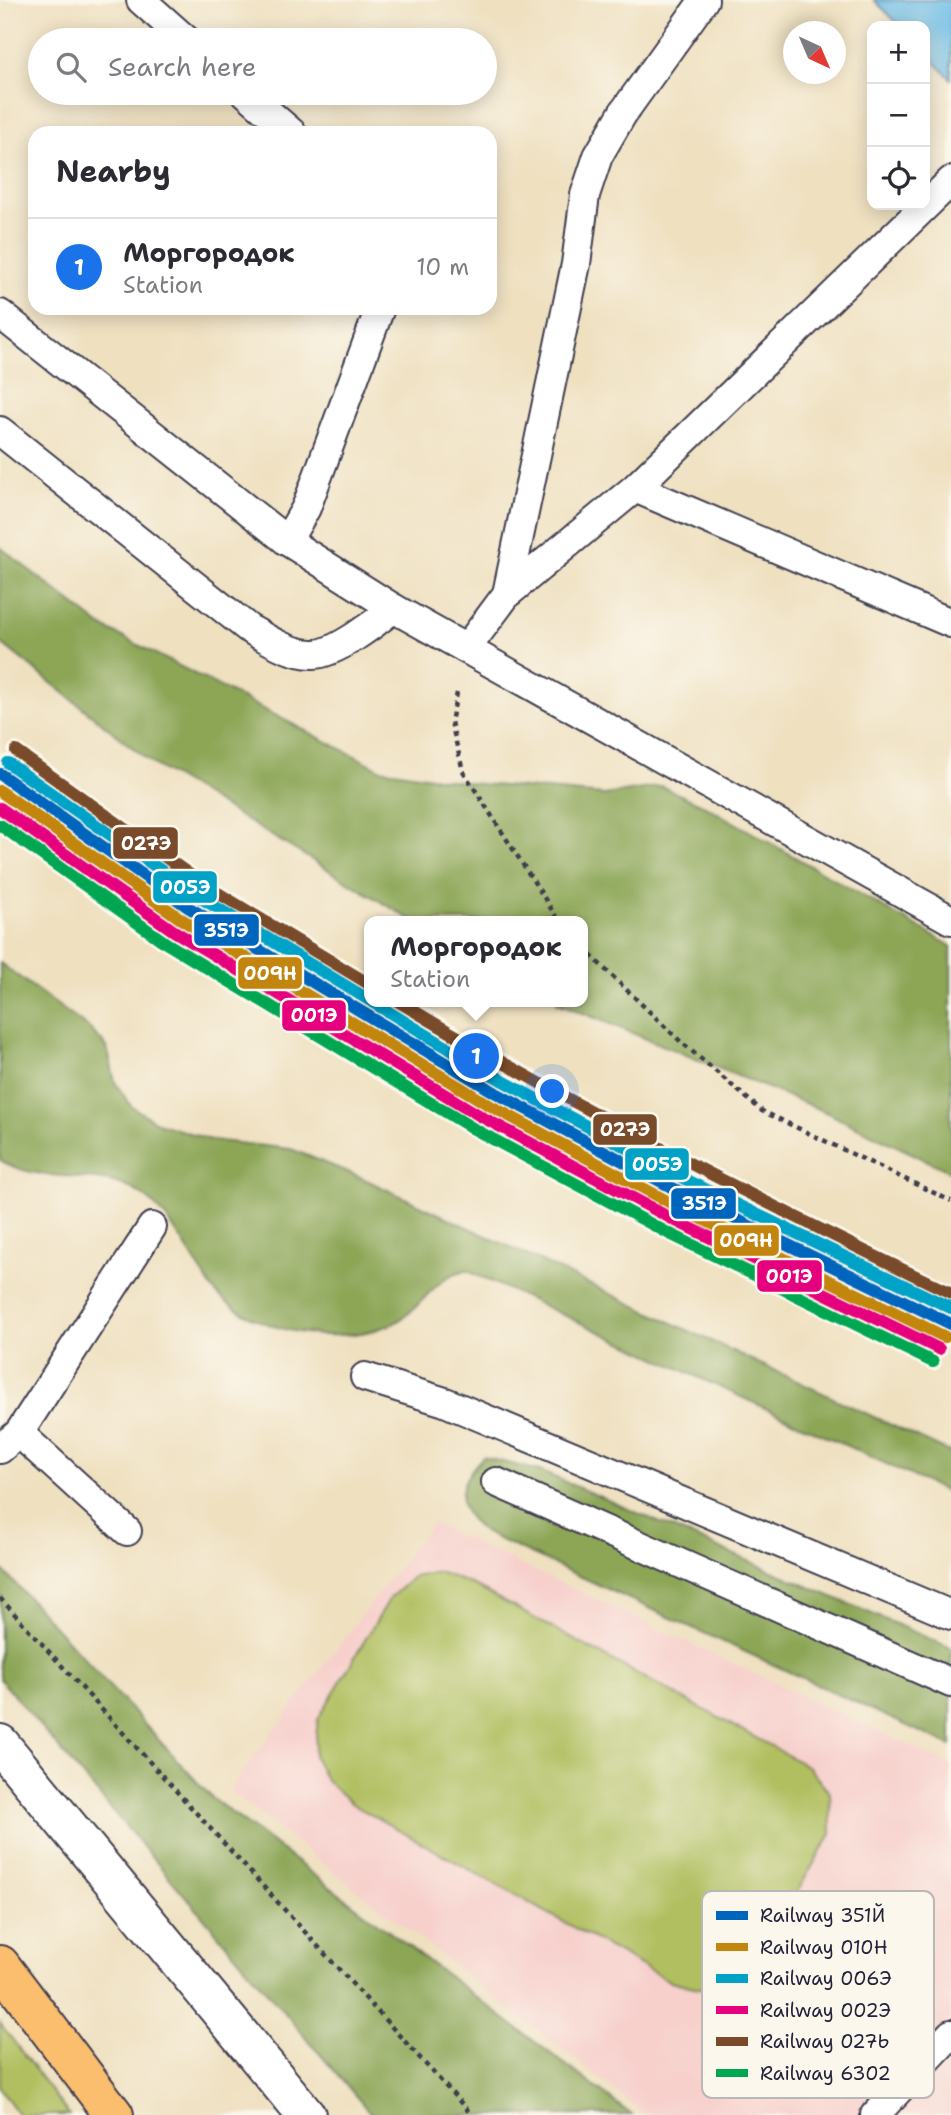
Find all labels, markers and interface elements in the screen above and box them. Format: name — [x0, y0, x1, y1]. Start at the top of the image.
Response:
north arrow — [783, 21, 846, 84]
map controls — [867, 21, 930, 210]
button: + — [867, 21, 930, 84]
search box — [28, 28, 497, 105]
icon: search — [52, 48, 90, 86]
text: Search here — [108, 49, 257, 84]
button: − — [867, 84, 930, 147]
button: locate — [867, 147, 930, 210]
text: Nearby — [56, 151, 171, 192]
text: Моргородок — [123, 235, 295, 270]
text: 1 — [74, 252, 84, 282]
text: 10 m — [416, 252, 469, 282]
text: Station — [123, 270, 203, 300]
line badge: 027Э — [112, 826, 179, 860]
text: 027Э — [121, 831, 171, 856]
line badge: 005Э — [152, 870, 218, 904]
text: 005Э — [160, 875, 210, 900]
line badge: 351Э — [193, 913, 260, 947]
popup — [364, 916, 588, 1007]
text: 351Э — [203, 918, 249, 943]
text: Моргородок — [390, 929, 562, 964]
line badge: 009Н — [237, 956, 303, 990]
text: 009Н — [243, 961, 297, 986]
text: Station — [390, 964, 470, 994]
line badge: 001Э — [281, 999, 347, 1032]
text: 001Э — [291, 1003, 337, 1028]
pin: 1 — [453, 1030, 499, 1082]
your location — [535, 1074, 569, 1108]
line badge: 027Э — [592, 1113, 658, 1146]
text: 027Э — [600, 1117, 650, 1142]
line badge: 005Э — [624, 1147, 690, 1181]
text: 005Э — [632, 1152, 682, 1177]
line badge: 351Э — [670, 1187, 737, 1220]
text: 351Э — [681, 1191, 727, 1216]
line badge: 009Н — [713, 1224, 780, 1257]
text: 009Н — [719, 1228, 773, 1253]
line badge: 001Э — [756, 1259, 823, 1293]
text: 001Э — [766, 1264, 812, 1289]
legend — [702, 1891, 934, 2098]
text: Railway 351Й — [760, 1903, 885, 1928]
text: Railway 010Н — [760, 1935, 888, 1960]
text: Railway 006Э — [760, 1966, 892, 1991]
text: Railway 002Э — [760, 1998, 891, 2023]
text: Railway 027Ь — [760, 2029, 889, 2054]
text: Railway 6302 — [760, 2061, 891, 2086]

